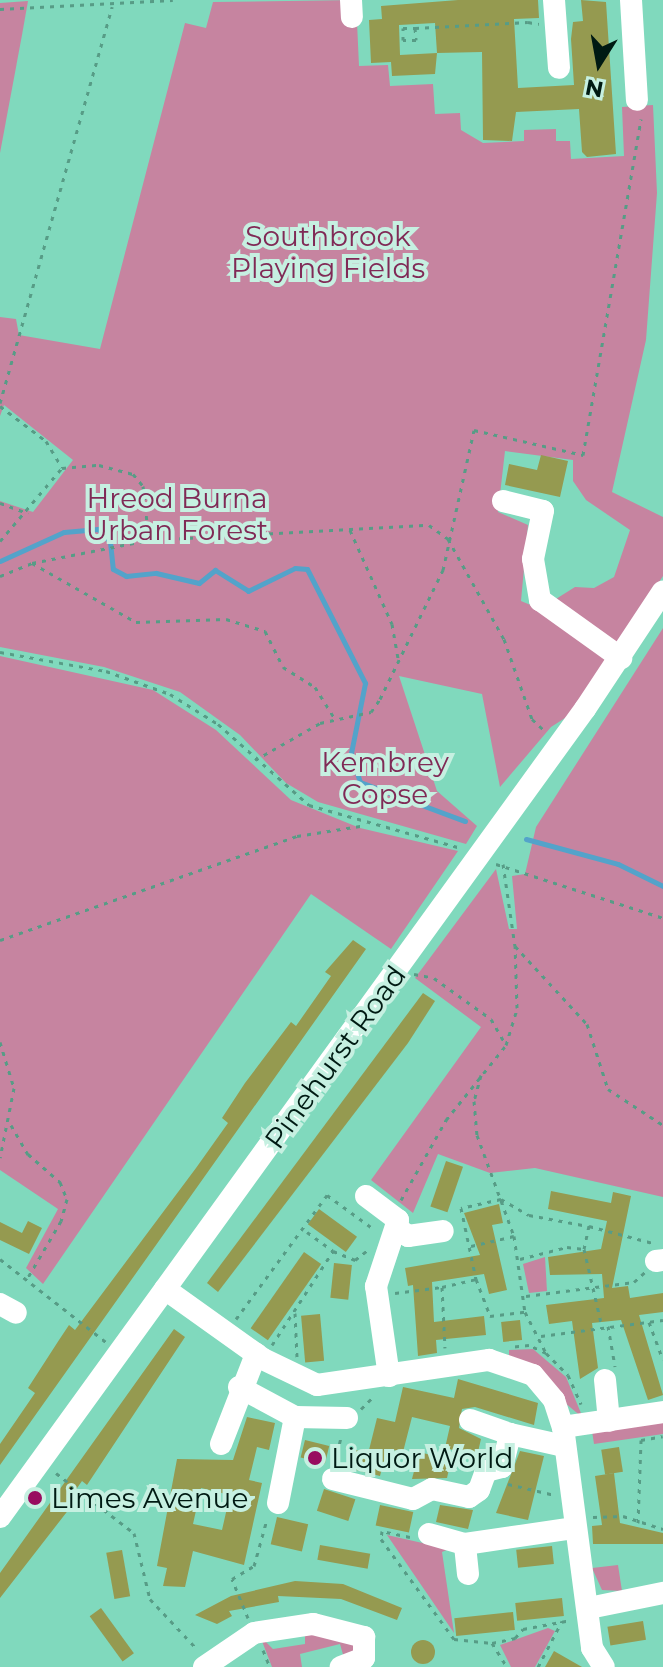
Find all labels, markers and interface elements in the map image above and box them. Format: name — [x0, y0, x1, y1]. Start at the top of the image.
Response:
north arrow — [559, 24, 639, 104]
text: N — [583, 73, 606, 103]
park label: Southbrook Playing Fields — [231, 219, 425, 285]
park label: Hreod Burna Urban Forest — [86, 481, 268, 547]
park label: Kembrey Copse — [321, 745, 449, 811]
street label: Pinehurst Road — [257, 959, 413, 1155]
place label: Liquor World — [331, 1441, 514, 1475]
marker: Liquor World — [306, 1449, 324, 1467]
place label: Limes Avenue — [51, 1481, 248, 1515]
marker: Limes Avenue — [26, 1489, 44, 1507]

